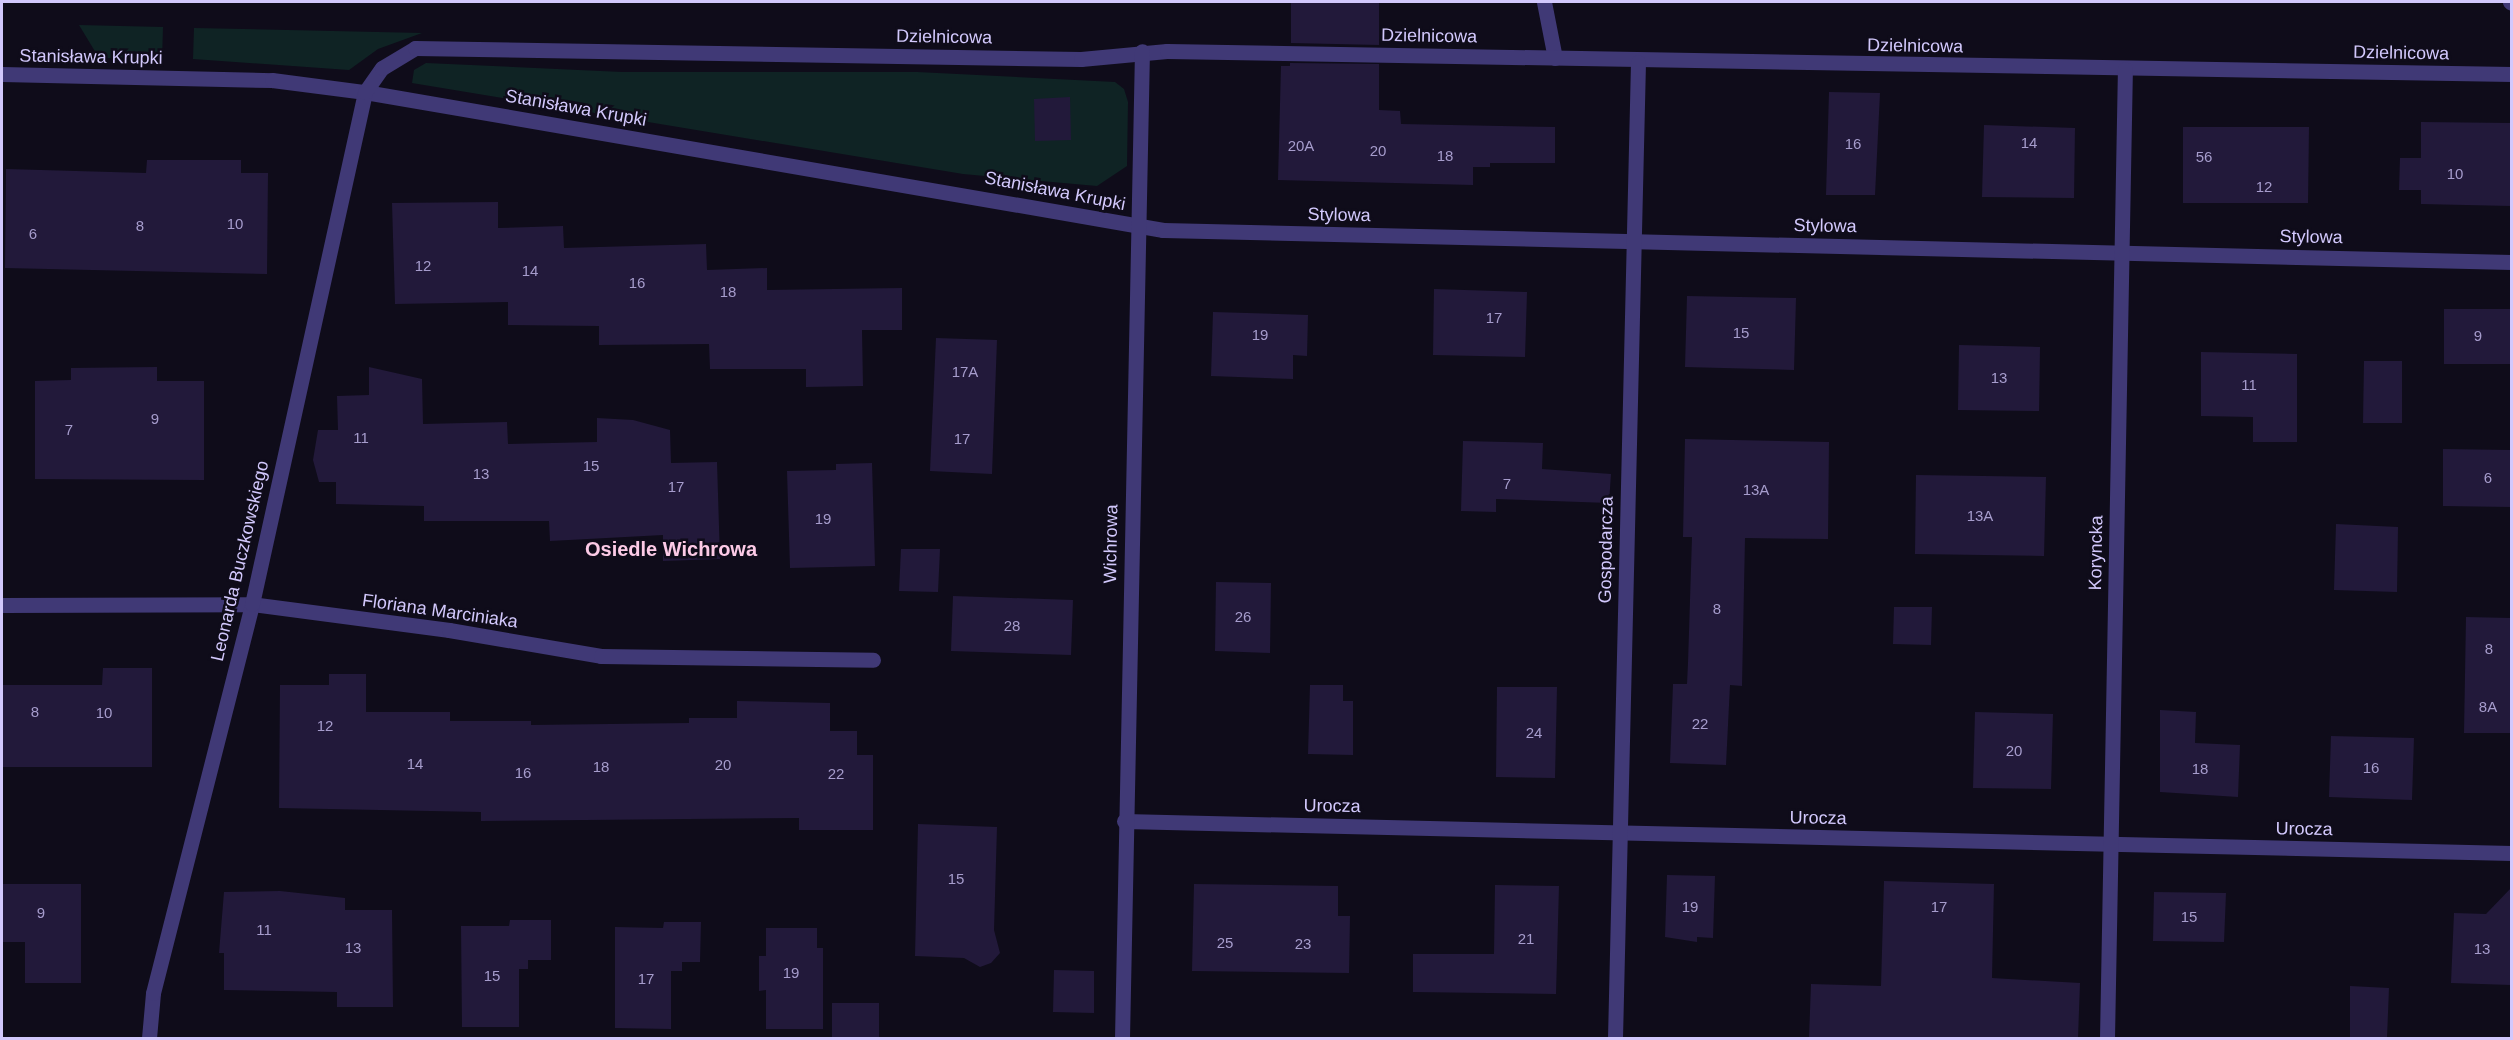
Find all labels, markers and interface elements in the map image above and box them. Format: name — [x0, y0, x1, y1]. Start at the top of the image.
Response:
street label: Dzielnicowa — [1381, 24, 1477, 48]
street label: Dzielnicowa — [896, 25, 992, 49]
street label: Dzielnicowa — [1867, 34, 1963, 58]
street label: Dzielnicowa — [2353, 41, 2449, 65]
street label: Stanisława Krupki — [19, 45, 163, 69]
street label: Stanisława Krupki — [504, 85, 648, 131]
house number: 14 — [2021, 134, 2037, 152]
house number: 16 — [1845, 135, 1861, 153]
house number: 20A — [1288, 137, 1314, 155]
house number: 20 — [1370, 142, 1386, 160]
house number: 18 — [1437, 147, 1453, 165]
house number: 56 — [2196, 148, 2212, 166]
house number: 10 — [2447, 165, 2463, 183]
street label: Stanisława Krupki — [983, 167, 1127, 215]
house number: 12 — [2256, 178, 2272, 196]
street label: Stylowa — [1307, 204, 1371, 226]
house number: 10 — [227, 215, 243, 233]
street label: Stylowa — [1793, 215, 1857, 237]
house number: 8 — [136, 217, 144, 235]
house number: 6 — [29, 225, 37, 243]
street label: Stylowa — [2279, 226, 2343, 248]
house number: 12 — [415, 257, 431, 275]
house number: 14 — [522, 262, 538, 280]
house number: 16 — [629, 274, 645, 292]
house number: 18 — [720, 283, 736, 301]
house number: 17 — [1486, 309, 1502, 327]
house number: 15 — [1733, 324, 1749, 342]
house number: 19 — [1252, 326, 1268, 344]
house number: 9 — [2474, 327, 2482, 345]
house number: 17A — [952, 363, 978, 381]
house number: 13 — [1991, 369, 2007, 387]
house number: 11 — [2241, 376, 2257, 394]
house number: 9 — [151, 410, 159, 428]
house number: 7 — [65, 421, 73, 439]
house number: 11 — [353, 429, 369, 447]
house number: 17 — [954, 430, 970, 448]
house number: 15 — [583, 457, 599, 475]
street label: Leonarda Buczkowskiego — [206, 459, 274, 663]
house number: 13 — [473, 465, 489, 483]
house number: 6 — [2484, 469, 2492, 487]
house number: 7 — [1503, 475, 1511, 493]
house number: 17 — [668, 478, 684, 496]
house number: 13A — [1743, 481, 1769, 499]
street label: Gospodarcza — [1594, 496, 1618, 604]
street label: Wichrowa — [1100, 504, 1122, 584]
house number: 13A — [1967, 507, 1993, 525]
house number: 19 — [815, 510, 831, 528]
street label: Koryncka — [2085, 515, 2107, 591]
district label: Osiedle Wichrowa — [585, 537, 757, 561]
street label: Floriana Marciniaka — [361, 589, 519, 633]
house number: 8 — [1713, 600, 1721, 618]
house number: 26 — [1235, 608, 1251, 626]
house number: 28 — [1004, 617, 1020, 635]
house number: 8 — [2485, 640, 2493, 658]
house number: 8A — [2479, 698, 2497, 716]
house number: 8 — [31, 703, 39, 721]
house number: 10 — [96, 704, 112, 722]
house number: 22 — [1692, 715, 1708, 733]
house number: 12 — [317, 717, 333, 735]
house number: 24 — [1526, 724, 1542, 742]
house number: 20 — [2006, 742, 2022, 760]
house number: 14 — [407, 755, 423, 773]
house number: 20 — [715, 756, 731, 774]
house number: 18 — [593, 758, 609, 776]
house number: 16 — [2363, 759, 2379, 777]
house number: 18 — [2192, 760, 2208, 778]
house number: 16 — [515, 764, 531, 782]
house number: 22 — [828, 765, 844, 783]
street label: Urocza — [1303, 795, 1361, 817]
street label: Urocza — [1789, 807, 1847, 829]
street label: Urocza — [2275, 818, 2333, 840]
house number: 15 — [948, 870, 964, 888]
house number: 19 — [1682, 898, 1698, 916]
house number: 17 — [1931, 898, 1947, 916]
house number: 9 — [37, 904, 45, 922]
house number: 15 — [2181, 908, 2197, 926]
house number: 11 — [256, 921, 272, 939]
house number: 21 — [1518, 930, 1534, 948]
house number: 25 — [1217, 934, 1233, 952]
house number: 23 — [1295, 935, 1311, 953]
house number: 13 — [345, 939, 361, 957]
house number: 13 — [2474, 940, 2490, 958]
house number: 19 — [783, 964, 799, 982]
house number: 15 — [484, 967, 500, 985]
house number: 17 — [638, 970, 654, 988]

